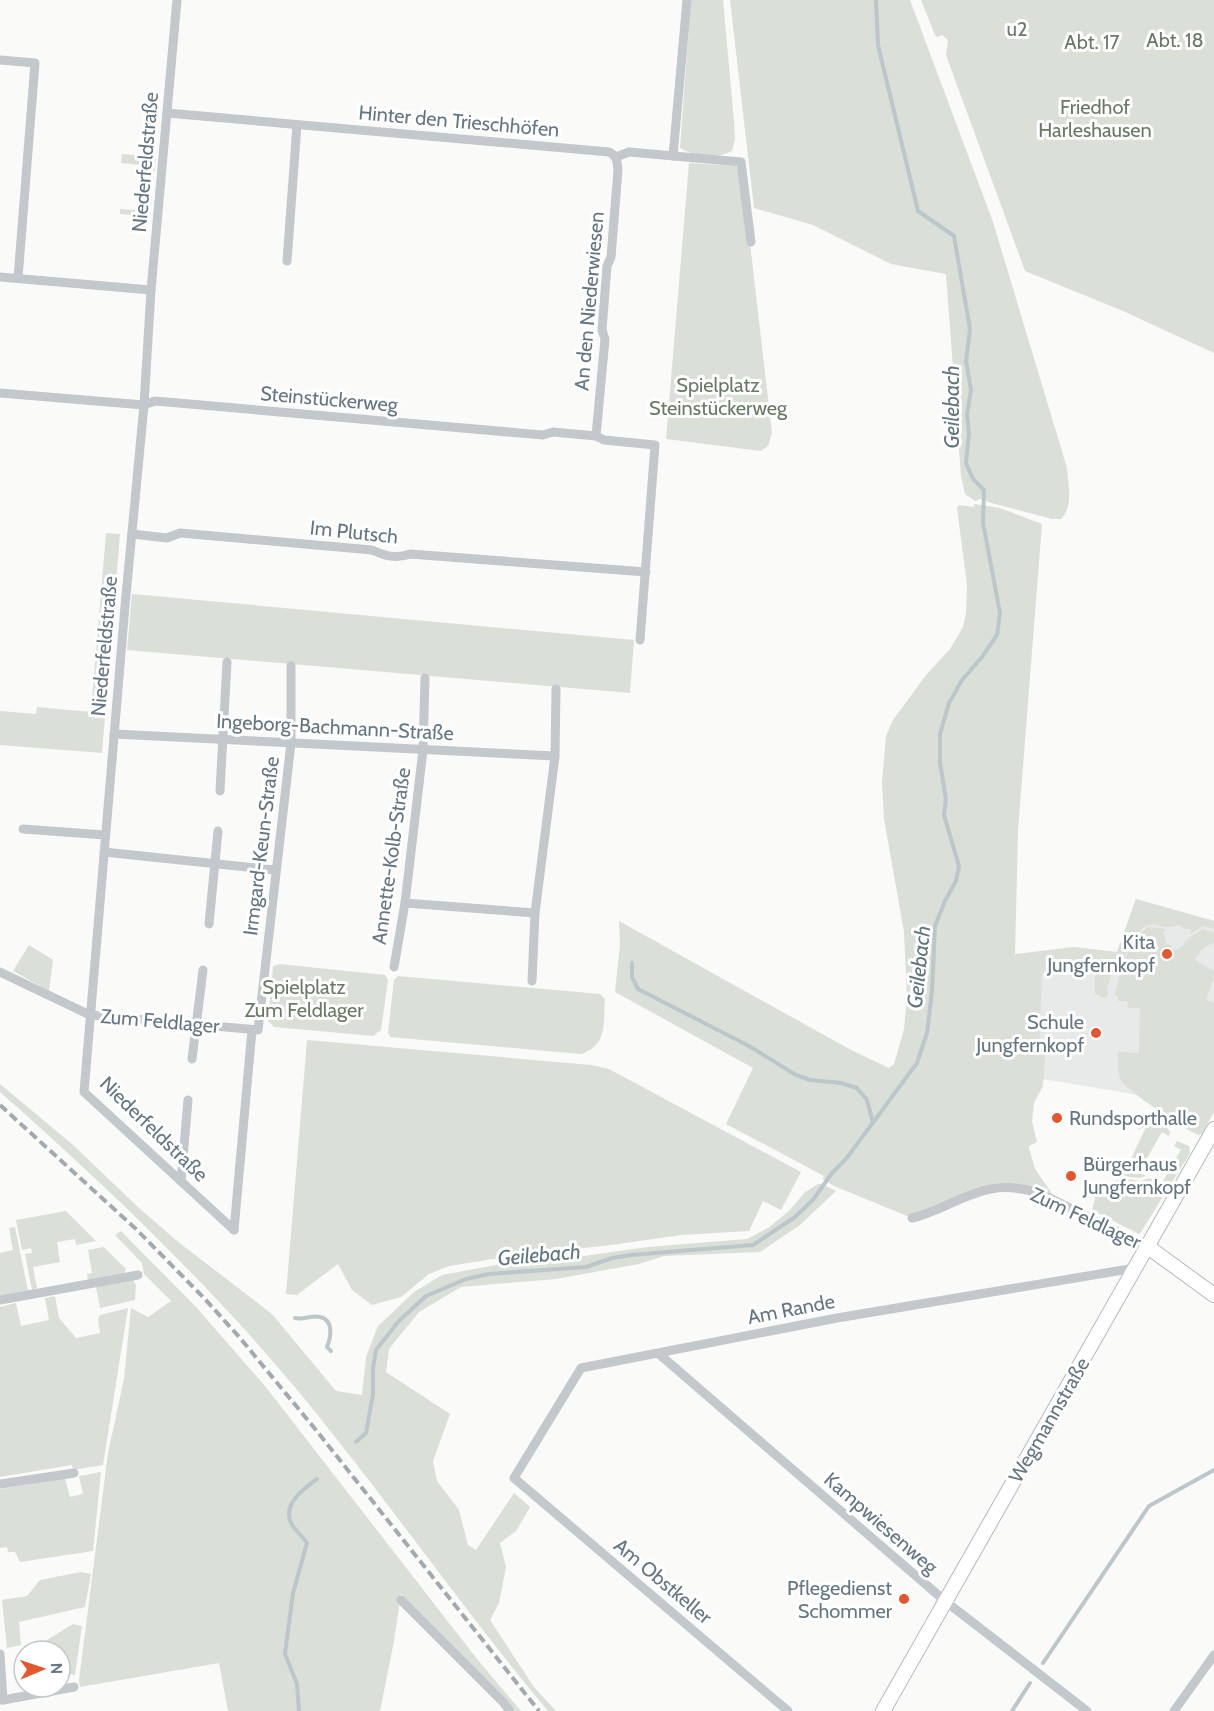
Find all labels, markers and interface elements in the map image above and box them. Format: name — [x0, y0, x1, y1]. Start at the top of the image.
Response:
park label: u2 — [1007, 17, 1027, 41]
park label: Abt. 18 — [1146, 28, 1204, 52]
park label: Abt. 17 — [1064, 30, 1120, 54]
street label: Niederfeldstraße — [127, 91, 163, 233]
park label: Friedhof Harleshausen — [1038, 95, 1152, 142]
street label: Hinter den Trieschhöfen — [358, 100, 560, 142]
street label: An den Niederwiesen — [569, 210, 609, 392]
water label: Geilebach — [939, 365, 964, 449]
park label: Spielplatz Steinstückerweg — [649, 373, 788, 420]
street label: Steinstückerweg — [259, 381, 400, 417]
street label: Im Plutsch — [309, 515, 399, 549]
street label: Niederfeldstraße — [86, 575, 122, 717]
street label: Ingeborg-Bachmann-Straße — [216, 709, 454, 745]
street label: Irmgard-Keun-Straße — [238, 755, 284, 937]
street label: Annette-Kolb-Straße — [367, 766, 415, 946]
water label: Geilebach — [902, 924, 935, 1010]
place label: Kita Jungfernkopf — [1046, 930, 1155, 977]
marker: Kita Jungfernkopf — [1160, 947, 1174, 961]
park label: Spielplatz Zum Feldlager — [244, 975, 364, 1022]
street label: Zum Feldlager — [100, 1004, 221, 1038]
place label: Schule Jungfernkopf — [975, 1010, 1084, 1057]
marker: Schule Jungfernkopf — [1089, 1026, 1103, 1040]
street label: Niederfeldstraße — [95, 1071, 213, 1187]
place label: Rundsporthalle — [1069, 1106, 1197, 1130]
marker: Rundsporthalle — [1050, 1111, 1064, 1125]
place label: Bürgerhaus Jungfernkopf — [1082, 1152, 1191, 1199]
marker: Bürgerhaus Jungfernkopf — [1064, 1169, 1078, 1183]
street label: Zum Feldlager — [1027, 1182, 1146, 1254]
water label: Geilebach — [496, 1238, 581, 1271]
street label: Am Rande — [745, 1289, 837, 1329]
street label: Wegmannstraße — [1004, 1353, 1094, 1487]
street label: Kampwiesenweg — [819, 1467, 943, 1580]
street label: Am Obstkeller — [609, 1533, 717, 1629]
place label: Pflegedienst Schommer — [787, 1576, 893, 1623]
marker: Pflegedienst Schommer — [897, 1592, 911, 1606]
north arrow — [12, 1639, 72, 1699]
text: N — [47, 1663, 66, 1674]

